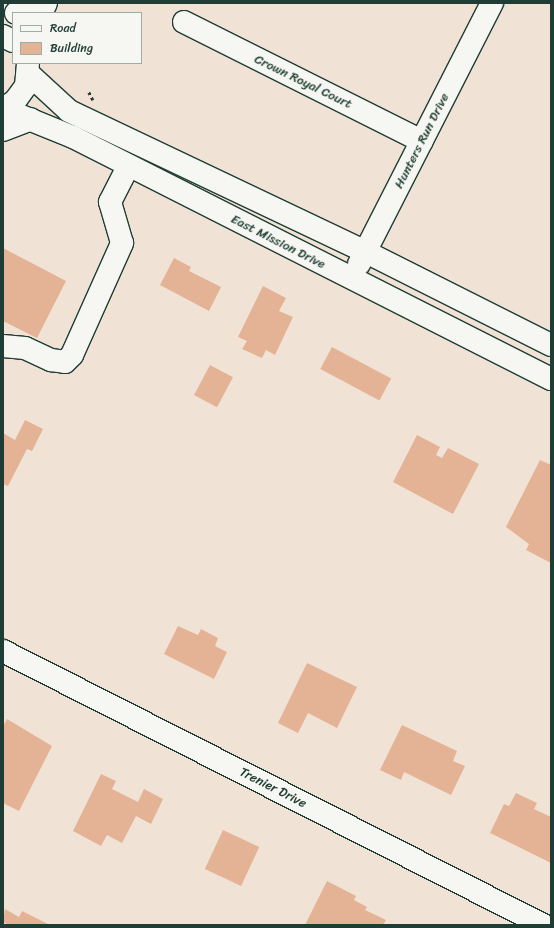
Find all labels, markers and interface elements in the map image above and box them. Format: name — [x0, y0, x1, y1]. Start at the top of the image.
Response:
legend — [12, 12, 142, 64]
text: Road — [50, 17, 76, 39]
text: Building — [50, 37, 93, 59]
street label: Crown Royal Court — [251, 52, 355, 112]
street label: Hunters Run Drive — [391, 91, 453, 191]
street label: East Mission Drive — [228, 211, 328, 273]
street label: Trenier Drive — [237, 764, 309, 812]

